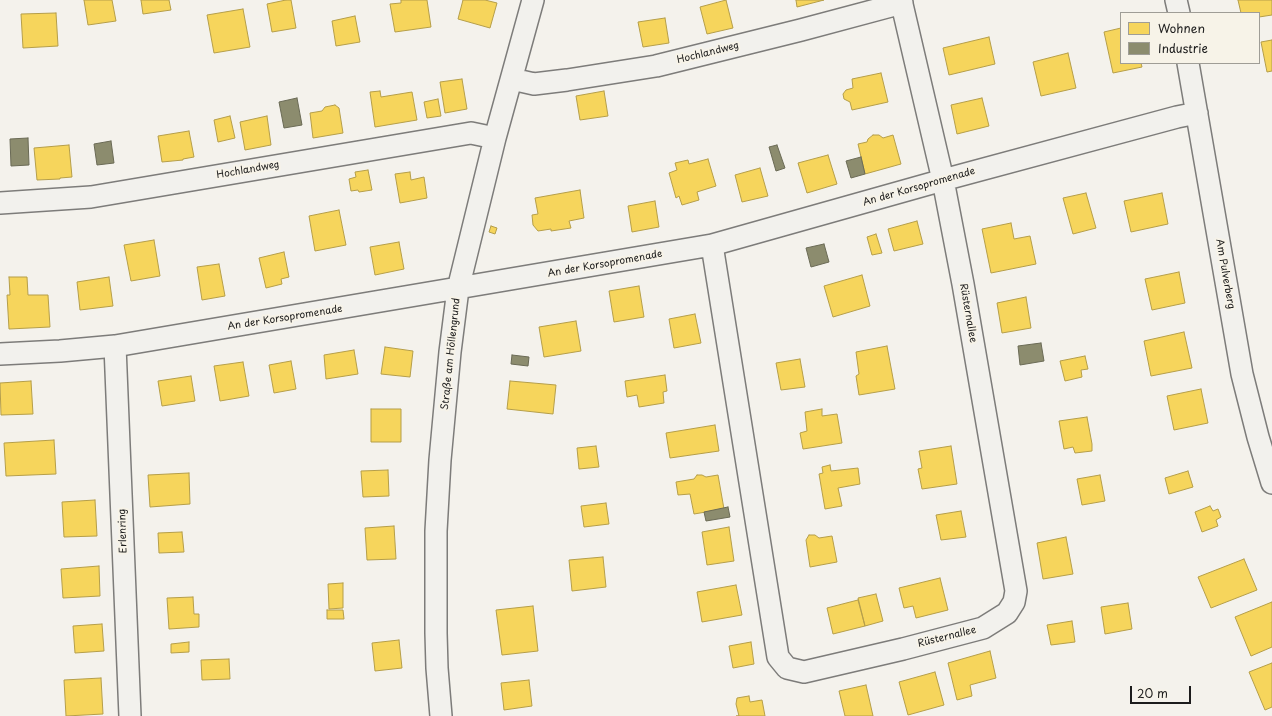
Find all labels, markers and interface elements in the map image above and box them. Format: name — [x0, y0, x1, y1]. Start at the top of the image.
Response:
legend — [1120, 12, 1260, 64]
text: Wohnen — [1158, 19, 1205, 37]
street label: Hochlandweg — [676, 39, 740, 67]
text: Industrie — [1158, 39, 1208, 57]
street label: Hochlandweg — [216, 159, 280, 181]
street label: An der Korsopromenade — [861, 165, 977, 209]
street label: Am Pulverberg — [1213, 238, 1237, 310]
street label: An der Korsopromenade — [547, 248, 663, 280]
street label: Rüsternallee — [957, 282, 979, 344]
street label: Straße am Höllengrund — [439, 297, 463, 411]
street label: An der Korsopromenade — [227, 303, 343, 333]
street label: Erlenring — [116, 509, 130, 553]
street label: Rüsternallee — [916, 624, 978, 650]
scale bar — [1132, 678, 1193, 704]
text: 20 m — [1137, 684, 1168, 702]

